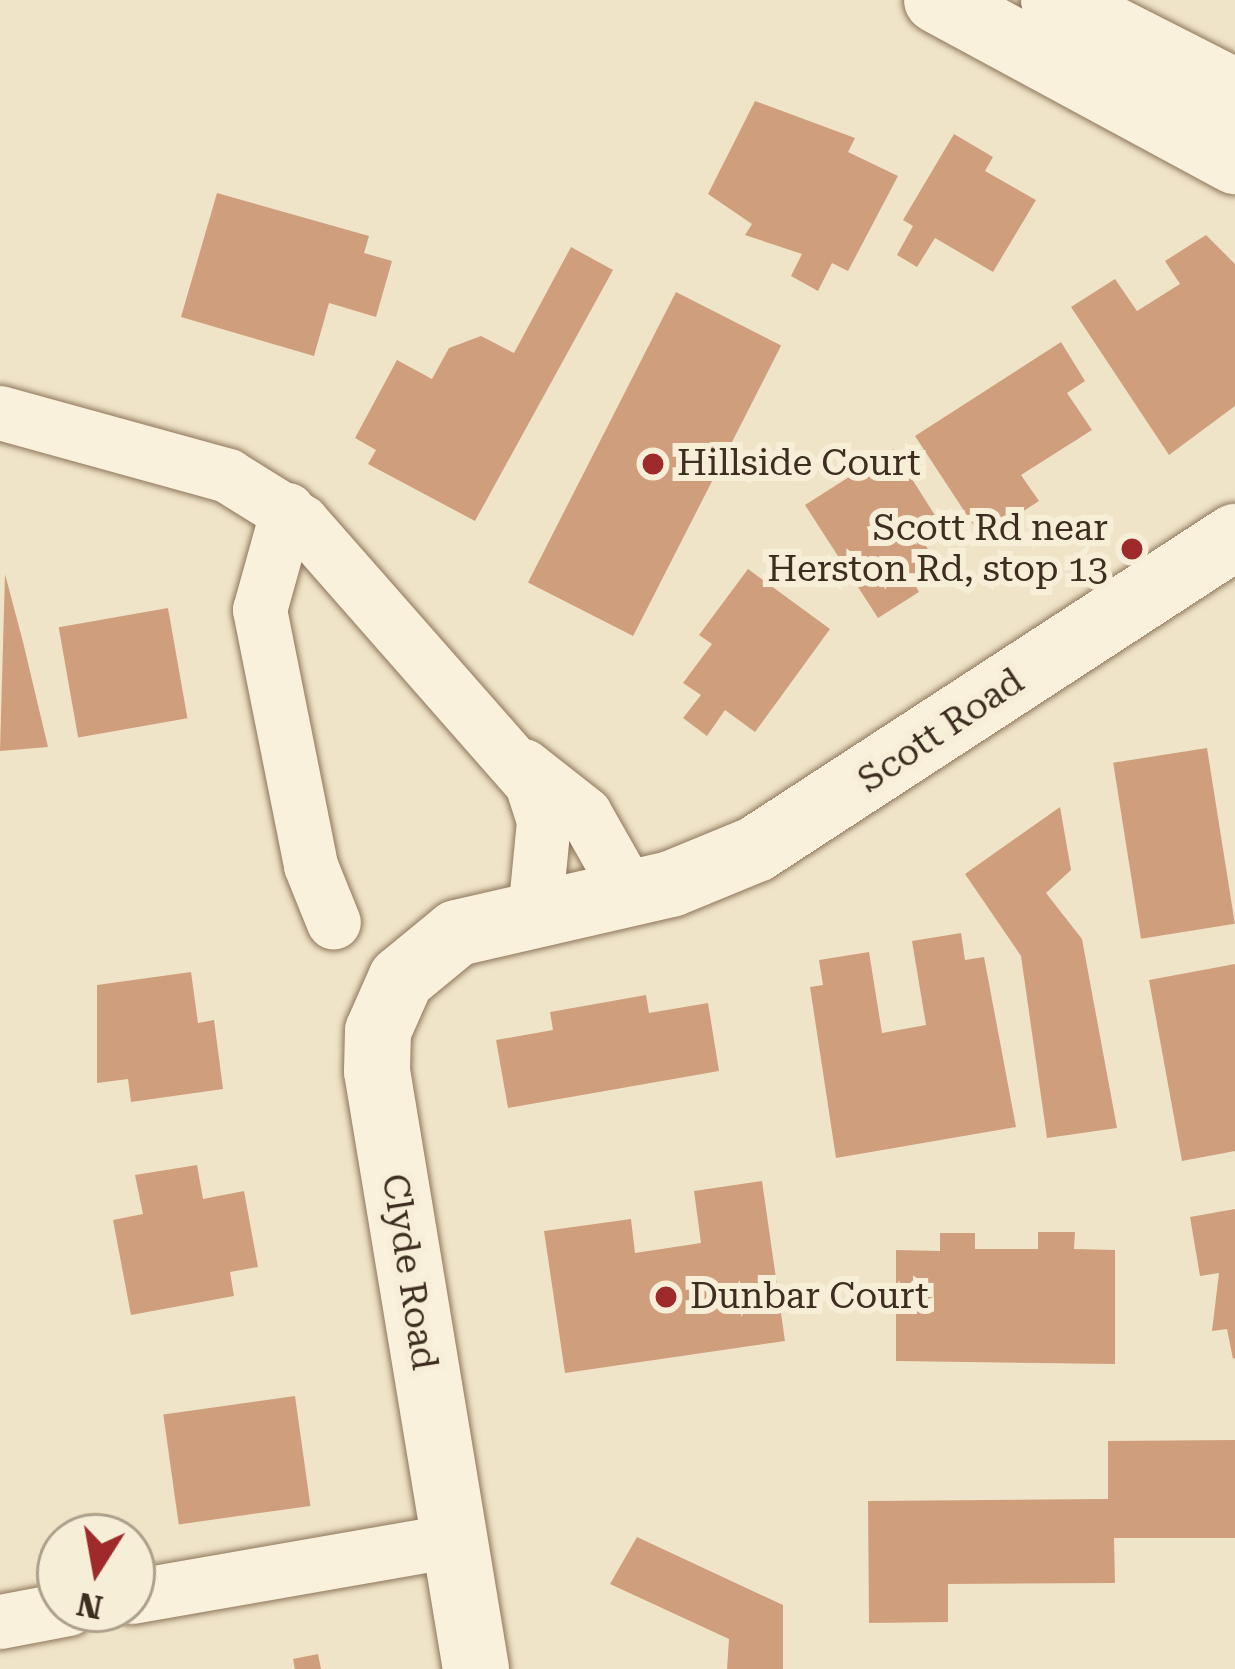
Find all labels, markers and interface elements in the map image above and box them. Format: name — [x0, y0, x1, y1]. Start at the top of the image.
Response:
place label: Hillside Court — [677, 442, 921, 486]
marker: Hillside Court — [640, 451, 666, 477]
place label: Scott Rd near Herston Rd, stop 13 — [767, 506, 1108, 591]
marker: Scott Rd near Herston Rd, stop 13 — [1119, 536, 1145, 562]
street label: Scott Road — [850, 660, 1032, 802]
street label: Clyde Road — [372, 1171, 446, 1373]
place label: Dunbar Court — [690, 1275, 929, 1319]
marker: Dunbar Court — [653, 1284, 679, 1310]
north arrow — [36, 1513, 156, 1633]
text: N — [73, 1584, 106, 1627]

